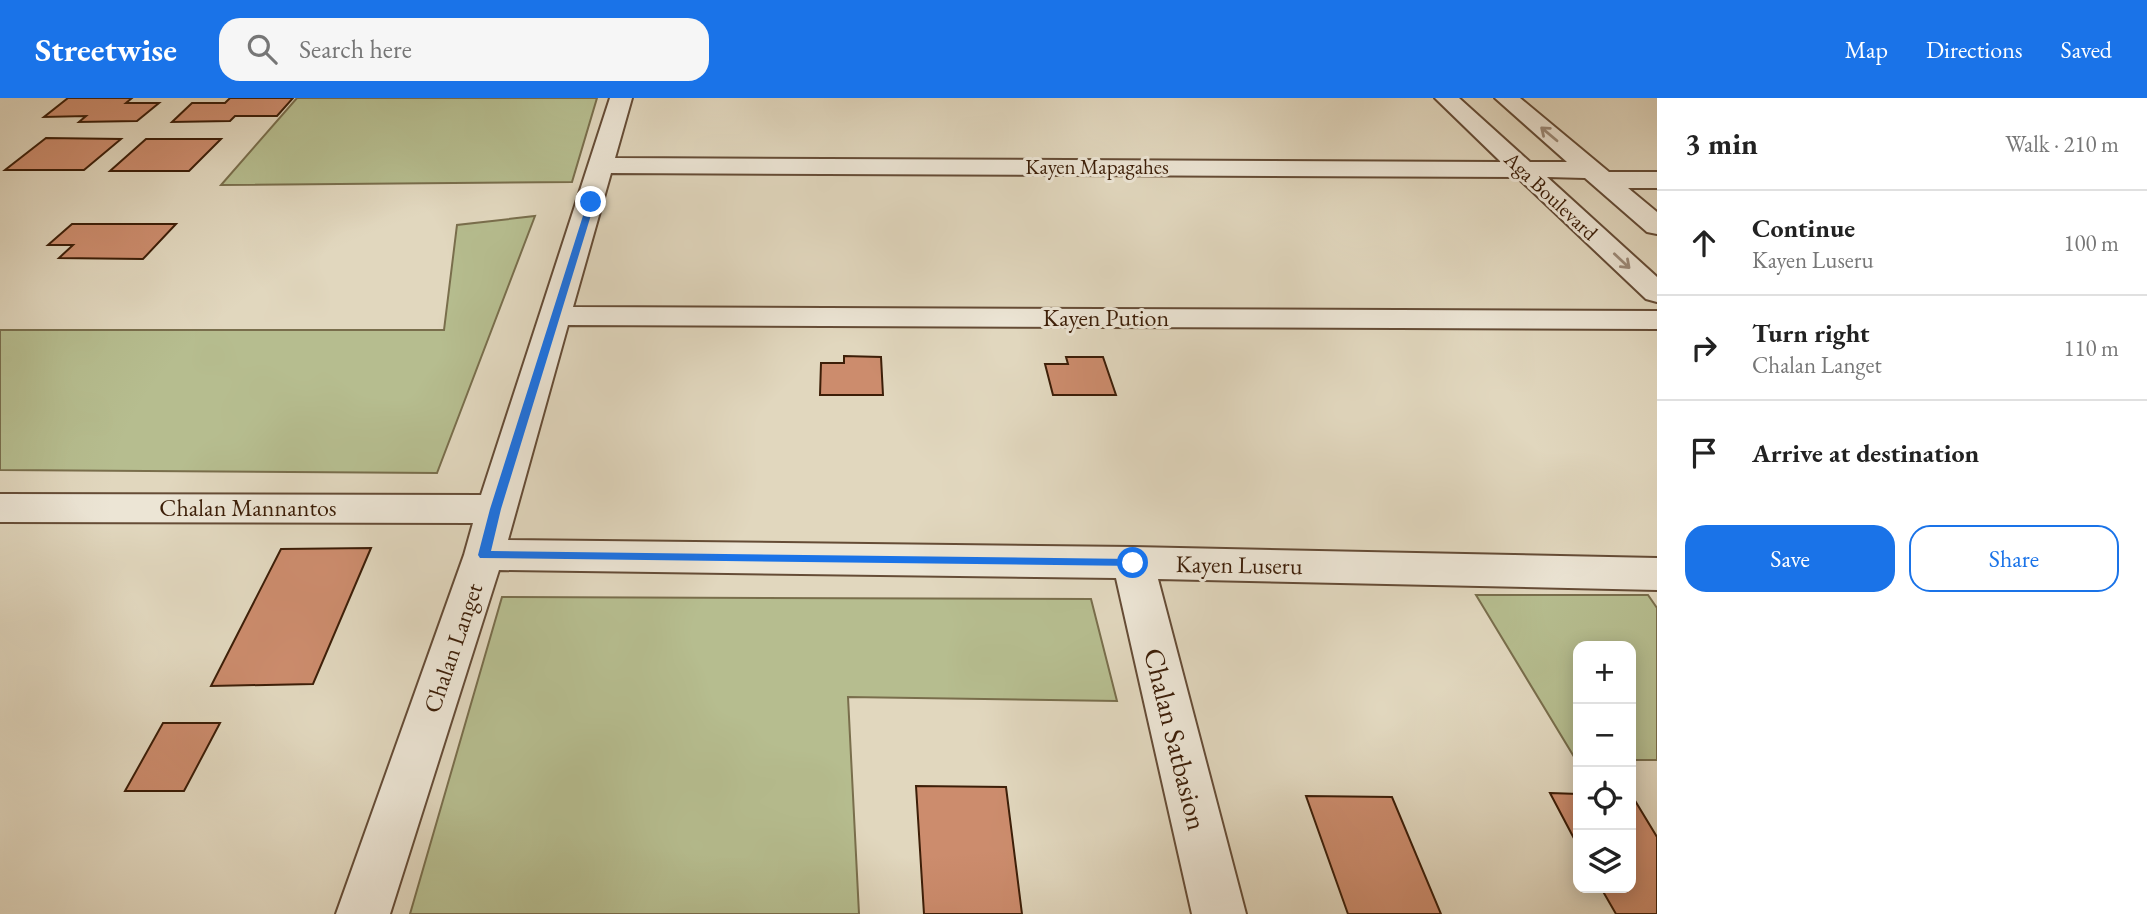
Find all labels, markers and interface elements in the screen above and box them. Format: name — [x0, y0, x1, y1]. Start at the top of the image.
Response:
search box — [219, 18, 709, 81]
text: Streetwise — [35, 28, 177, 71]
icon: search — [243, 30, 281, 68]
text: Search here — [299, 32, 412, 66]
text: Map — [1845, 34, 1888, 65]
text: Directions — [1926, 34, 2023, 65]
text: Saved — [2061, 34, 2112, 65]
text: 3 min — [1685, 124, 1758, 163]
one-way arrow — [1541, 126, 1559, 142]
text: Walk · 210 m — [2005, 129, 2119, 159]
street label: Aga Boulevard — [1498, 145, 1604, 246]
street label: Kayen Mapagahes — [1025, 153, 1169, 180]
route end — [575, 186, 606, 217]
text: Continue — [1752, 211, 1855, 245]
icon: ahead — [1685, 224, 1723, 262]
text: 100 m — [2063, 228, 2119, 258]
text: Kayen Luseru — [1752, 245, 1874, 275]
one-way arrow — [1613, 253, 1631, 269]
street label: Kayen Pution — [1043, 302, 1169, 333]
text: Turn right — [1752, 316, 1870, 350]
icon: right — [1685, 329, 1723, 367]
text: 110 m — [2063, 333, 2119, 363]
text: Chalan Langet — [1752, 350, 1882, 380]
icon: arrive — [1685, 434, 1723, 472]
text: Arrive at destination — [1752, 436, 1979, 470]
street label: Chalan Mannantos — [159, 492, 337, 523]
button: Save — [1685, 525, 1895, 592]
button: Share — [1909, 525, 2119, 592]
route start — [1117, 547, 1148, 578]
street label: Kayen Luseru — [1175, 548, 1303, 581]
street label: Chalan Langet — [416, 578, 489, 717]
map controls — [1573, 641, 1636, 893]
button: + — [1573, 641, 1636, 704]
street label: Chalan Satbasion — [1136, 644, 1216, 834]
button: − — [1573, 704, 1636, 767]
button: locate — [1573, 767, 1636, 830]
button: layers — [1573, 830, 1636, 893]

